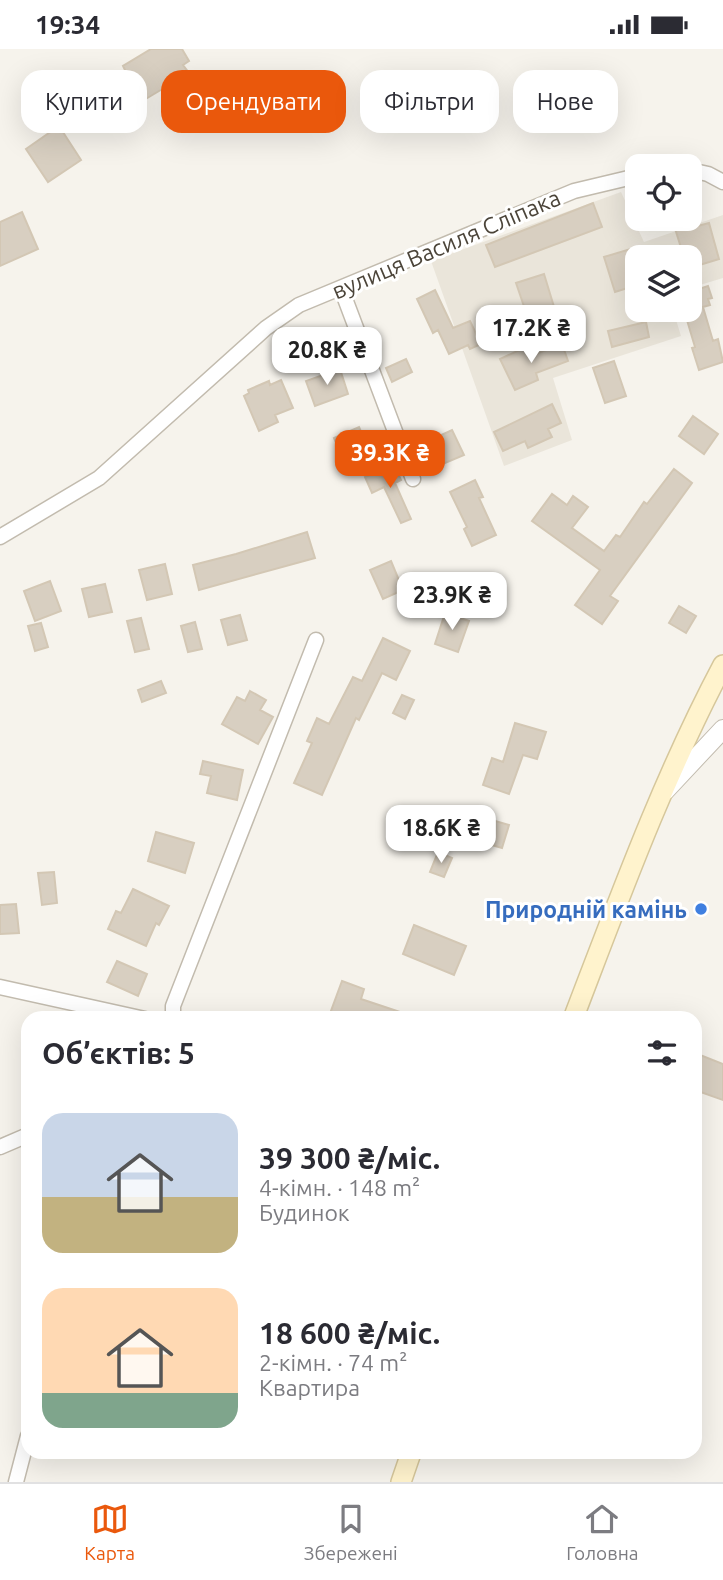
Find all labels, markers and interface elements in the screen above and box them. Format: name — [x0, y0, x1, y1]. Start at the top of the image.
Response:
text: 19:34 — [35, 10, 100, 39]
chip: Купити — [21, 70, 147, 133]
chip: Орендувати — [161, 70, 346, 133]
chip: Фільтри — [360, 70, 499, 133]
chip: Нове — [513, 70, 618, 133]
map controls — [625, 154, 702, 322]
button: locate — [625, 154, 702, 231]
street label: вулиця Василя Сліпака — [328, 185, 564, 303]
button: layers — [625, 245, 702, 322]
pin: 17.2K ₴ — [466, 305, 596, 365]
text: 17.2K ₴ — [492, 315, 570, 340]
pin: 20.8K ₴ — [262, 327, 392, 387]
text: 20.8K ₴ — [288, 337, 366, 362]
pin: 39.3K ₴ — [325, 431, 455, 490]
text: 39.3K ₴ — [351, 440, 429, 465]
pin: 23.9K ₴ — [387, 573, 517, 632]
text: 23.9K ₴ — [413, 582, 491, 607]
pin: 18.6K ₴ — [376, 805, 506, 865]
text: 18.6K ₴ — [402, 815, 480, 840]
place label: Природній камінь — [485, 897, 687, 922]
marker: Природній камінь — [693, 901, 709, 917]
icon: filters — [643, 1034, 681, 1072]
text: Об’єктів: 5 — [42, 1036, 195, 1070]
icon: home — [98, 1141, 182, 1225]
text: 39 300 ₴/міс. — [259, 1141, 440, 1175]
text: 4-кімн. · 148 m² — [259, 1175, 420, 1200]
text: Будинок — [259, 1200, 350, 1225]
icon: home — [98, 1316, 182, 1400]
text: 18 600 ₴/міс. — [259, 1316, 440, 1350]
text: 2-кімн. · 74 m² — [259, 1350, 407, 1375]
text: Квартира — [259, 1375, 360, 1400]
tab: Карта — [84, 1500, 135, 1564]
tab: Збережені — [304, 1500, 398, 1564]
tab: Головна — [566, 1500, 639, 1564]

